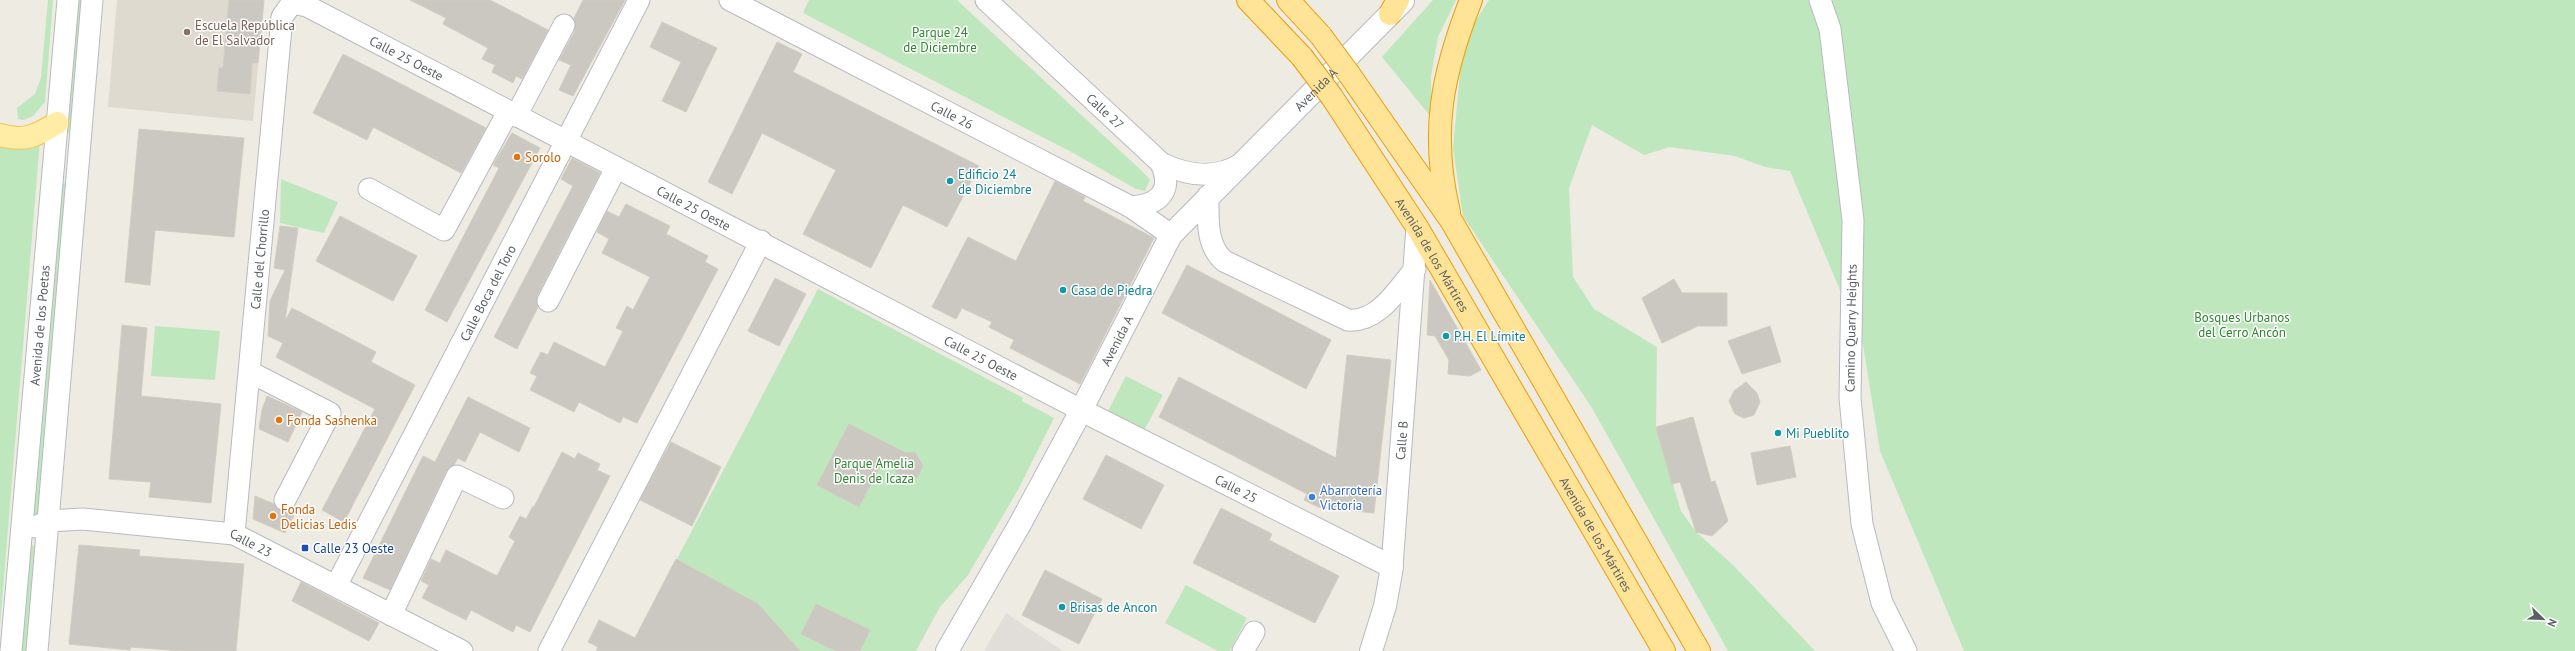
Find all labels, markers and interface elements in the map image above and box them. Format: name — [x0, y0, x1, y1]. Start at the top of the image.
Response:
place label: Escuela República de El Salvador — [195, 17, 295, 49]
park label: Parque 24 de Diciembre — [903, 24, 977, 56]
marker: Escuela República de El Salvador — [182, 27, 192, 37]
street label: Calle 25 Oeste — [367, 32, 446, 84]
street label: Avenida A — [1290, 63, 1341, 114]
street label: Calle 27 — [1083, 89, 1128, 133]
street label: Calle 26 — [928, 97, 976, 133]
place label: Sorolo — [525, 149, 561, 166]
marker: Sorolo — [512, 152, 522, 162]
place label: Edificio 24 de Diciembre — [958, 166, 1032, 198]
marker: Edificio 24 de Diciembre — [945, 176, 955, 186]
street label: Calle 25 Oeste — [654, 182, 734, 234]
street label: Avenida de los Mártires — [1392, 194, 1473, 315]
street label: Calle del Chorrillo — [246, 208, 273, 310]
street label: Calle Boca del Toro — [456, 242, 520, 344]
street label: Avenida de los Poetas — [26, 264, 53, 386]
street label: Camino Quarry Heights — [1841, 264, 1861, 392]
place label: Casa de Piedra — [1071, 282, 1152, 299]
marker: Casa de Piedra — [1058, 285, 1068, 295]
park label: Bosques Urbanos del Cerro Ancón — [2194, 309, 2290, 341]
street label: Avenida A — [1097, 312, 1137, 369]
place label: P.H. El Límite — [1454, 328, 1526, 345]
marker: P.H. El Límite — [1441, 331, 1451, 341]
street label: Calle 25 Oeste — [941, 332, 1021, 384]
place label: Fonda Sashenka — [287, 412, 377, 429]
marker: Fonda Sashenka — [274, 415, 284, 425]
street label: Calle B — [1391, 420, 1411, 460]
place label: Mi Pueblito — [1786, 425, 1849, 442]
marker: Mi Pueblito — [1773, 428, 1783, 438]
park label: Parque Amelia Denis de Icaza — [834, 455, 914, 487]
street label: Calle 25 — [1212, 471, 1260, 506]
street label: Avenida de los Mártires — [1556, 474, 1636, 595]
place label: Abarrotería Victoria — [1319, 482, 1382, 514]
marker: Abarrotería Victoria — [1307, 492, 1317, 502]
place label: Fonda Delicias Ledis — [281, 501, 357, 533]
marker: Fonda Delicias Ledis — [268, 511, 278, 521]
street label: Calle 23 — [229, 525, 275, 561]
place label: Calle 23 Oeste — [313, 540, 394, 557]
marker: Calle 23 Oeste — [300, 543, 310, 553]
place label: Brisas de Ancon — [1070, 599, 1157, 616]
north arrow — [2523, 599, 2563, 639]
marker: Brisas de Ancon — [1057, 602, 1067, 612]
text: N — [2544, 617, 2560, 629]

